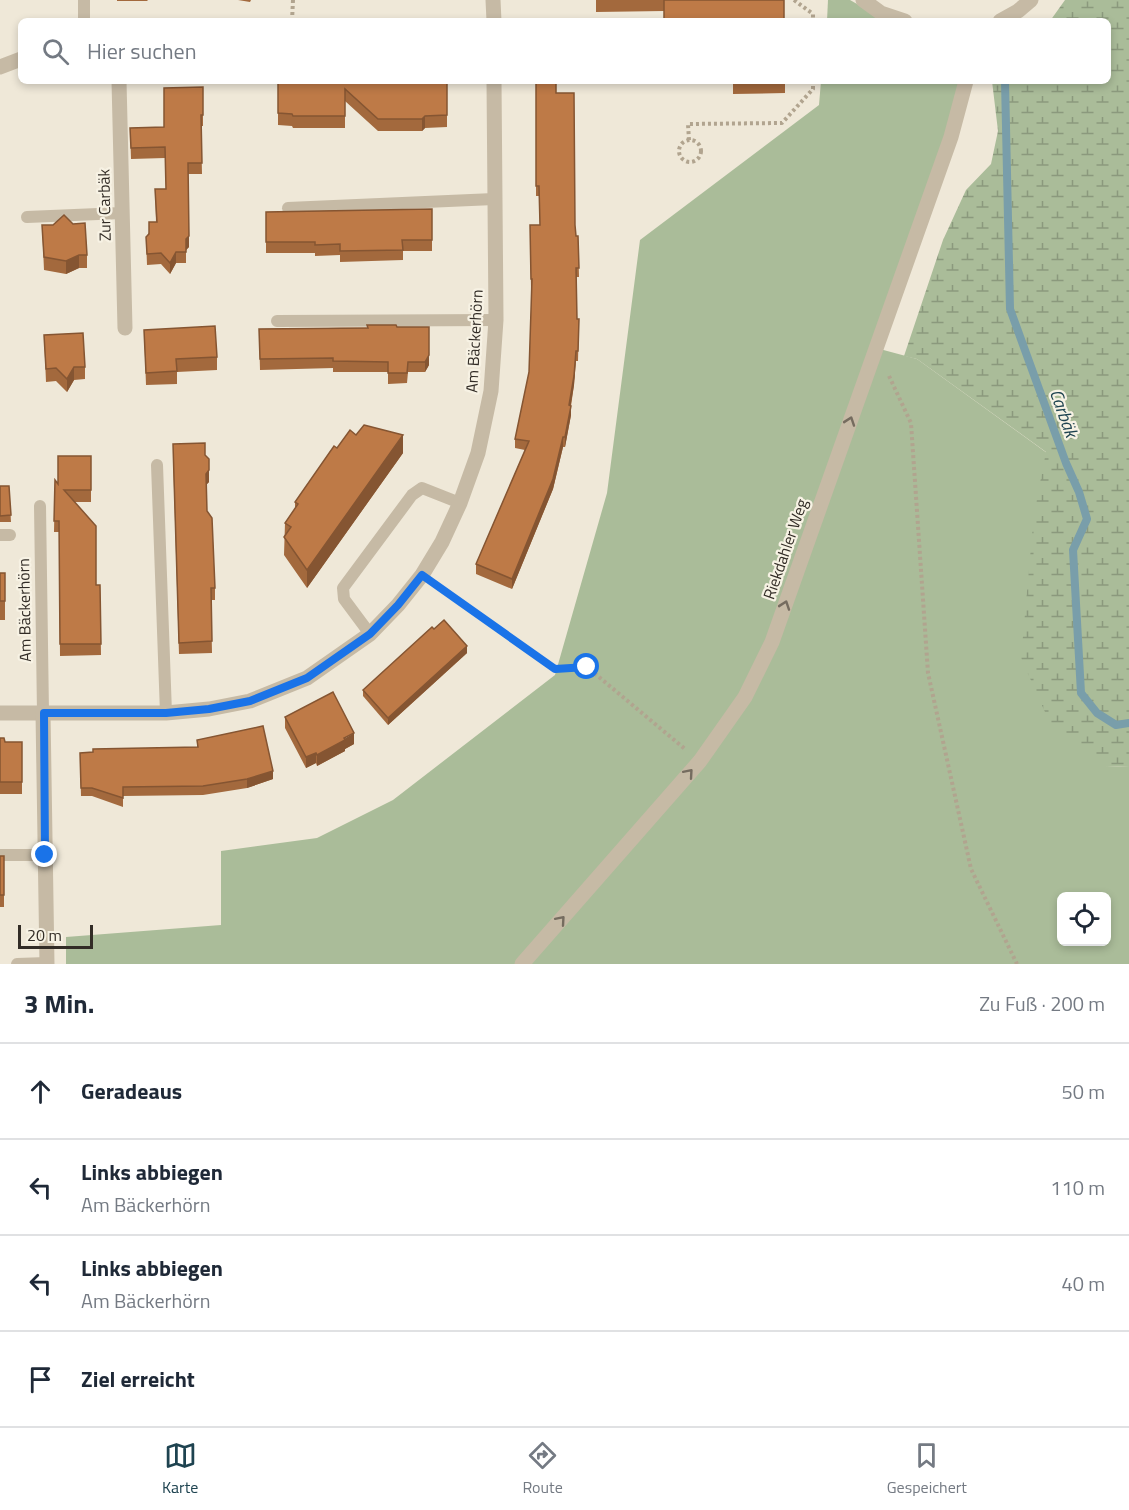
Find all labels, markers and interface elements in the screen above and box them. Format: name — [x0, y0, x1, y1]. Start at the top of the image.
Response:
search box — [18, 18, 1111, 84]
text: Hier suchen — [87, 34, 196, 68]
icon: search — [39, 35, 72, 68]
street label: Zur Carbäk — [91, 168, 117, 241]
street label: Am Bäckerhörn — [459, 289, 489, 393]
water label: Carbäk — [1043, 385, 1086, 443]
one-way arrow — [842, 416, 855, 427]
street label: Riekdahler Weg — [757, 495, 813, 603]
street label: Am Bäckerhörn — [11, 558, 37, 662]
one-way arrow — [777, 600, 790, 611]
route start — [573, 653, 599, 679]
one-way arrow — [682, 769, 693, 780]
route end — [31, 841, 57, 867]
map controls — [1057, 892, 1111, 946]
button: locate — [1057, 892, 1111, 946]
one-way arrow — [554, 916, 565, 927]
scale bar — [18, 922, 93, 950]
text: 20 m — [27, 923, 62, 947]
text: 3 Min. — [24, 984, 94, 1023]
text: Zu Fuß · 200 m — [979, 988, 1105, 1019]
text: Geradeaus — [81, 1074, 182, 1108]
icon: ahead — [24, 1075, 57, 1108]
text: 50 m — [1061, 1076, 1105, 1107]
text: Links abbiegen — [81, 1155, 223, 1189]
icon: left — [24, 1171, 57, 1204]
text: 110 m — [1050, 1172, 1105, 1203]
text: Am Bäckerhörn — [81, 1189, 210, 1220]
text: Links abbiegen — [81, 1251, 223, 1285]
icon: left — [24, 1267, 57, 1300]
text: 40 m — [1061, 1268, 1105, 1299]
text: Am Bäckerhörn — [81, 1285, 210, 1316]
text: Ziel erreicht — [81, 1362, 195, 1396]
icon: arrive — [24, 1363, 57, 1396]
tab: Karte — [162, 1439, 198, 1499]
tab: Route — [522, 1439, 563, 1499]
tab: Gespeichert — [887, 1439, 967, 1499]

